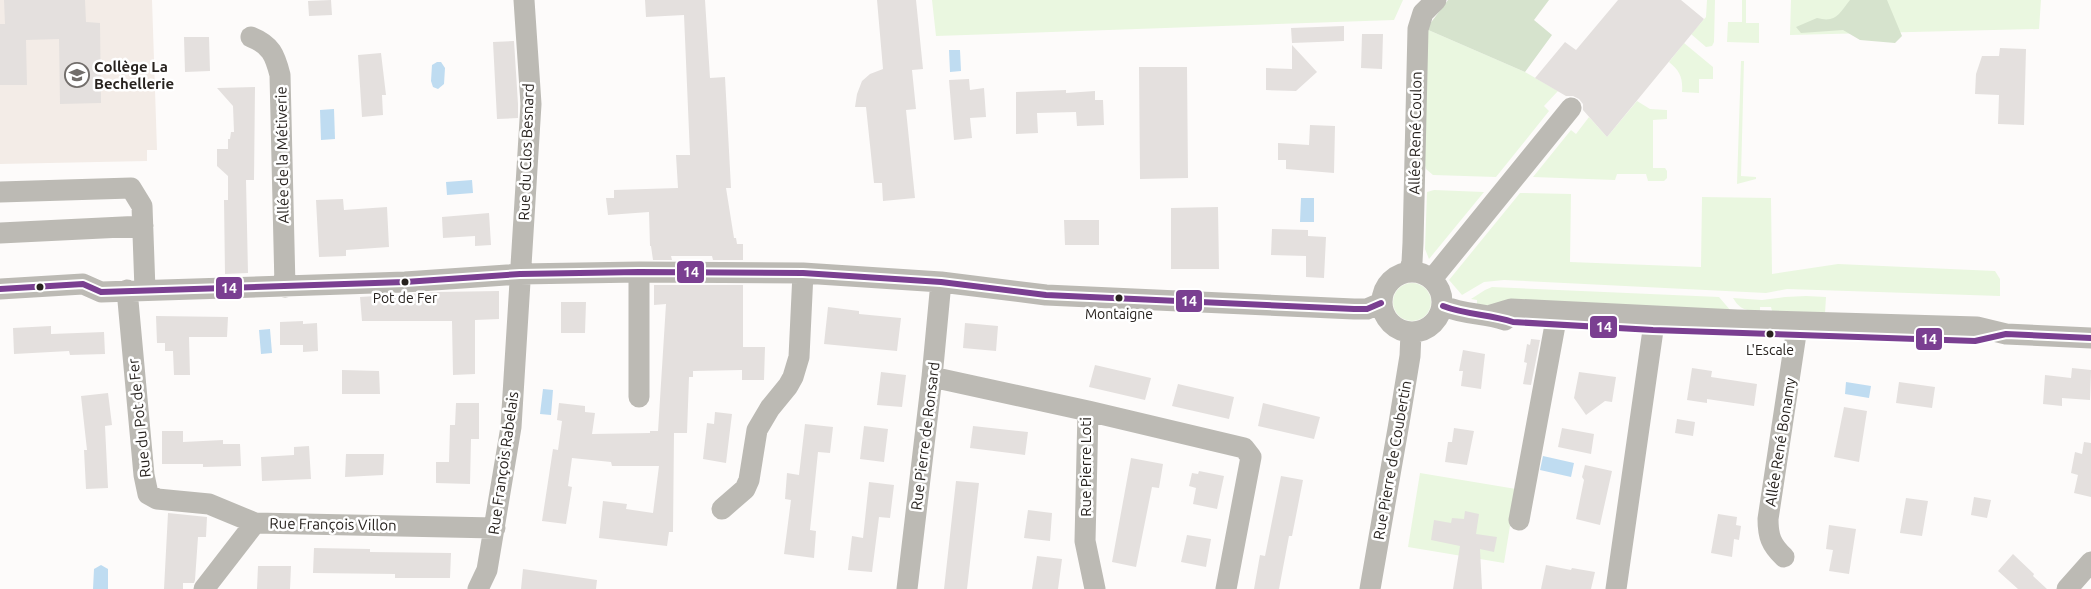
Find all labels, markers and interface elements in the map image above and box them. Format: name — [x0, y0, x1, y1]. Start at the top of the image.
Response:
place label: Collège La Bechellerie — [94, 58, 174, 92]
school or university icon: Collège La Bechellerie — [64, 62, 90, 88]
street label: Allée René Coulon — [1405, 71, 1425, 195]
street label: Rue du Clos Besnard — [515, 83, 537, 221]
street label: Allée de la Métiverie — [272, 86, 292, 224]
line badge: 14 — [676, 260, 705, 284]
text: 14 — [683, 264, 699, 280]
line badge: 14 — [215, 276, 243, 300]
marker: Pot de Fer — [400, 277, 410, 287]
text: 14 — [221, 280, 237, 296]
unlabelled marker — [35, 282, 45, 292]
line badge: 14 — [1175, 289, 1203, 313]
place label: Pot de Fer — [373, 290, 438, 306]
marker: Montaigne — [1114, 293, 1124, 303]
text: 14 — [1181, 293, 1197, 309]
place label: Montaigne — [1085, 306, 1153, 322]
line badge: 14 — [1589, 315, 1618, 339]
text: 14 — [1596, 319, 1612, 335]
line badge: 14 — [1915, 327, 1943, 351]
marker: L'Escale — [1765, 329, 1775, 339]
text: 14 — [1921, 331, 1937, 347]
place label: L'Escale — [1746, 342, 1794, 358]
street label: Rue du Pot de Fer — [124, 357, 154, 478]
street label: Rue Pierre de Ronsard — [907, 361, 943, 511]
street label: Allée René Bonamy — [1761, 376, 1799, 508]
street label: Rue Pierre de Coubertin — [1370, 379, 1414, 541]
street label: Rue François Rabelais — [485, 390, 521, 536]
street label: Rue Pierre Loti — [1077, 417, 1094, 517]
street label: Rue François Villon — [269, 514, 397, 534]

